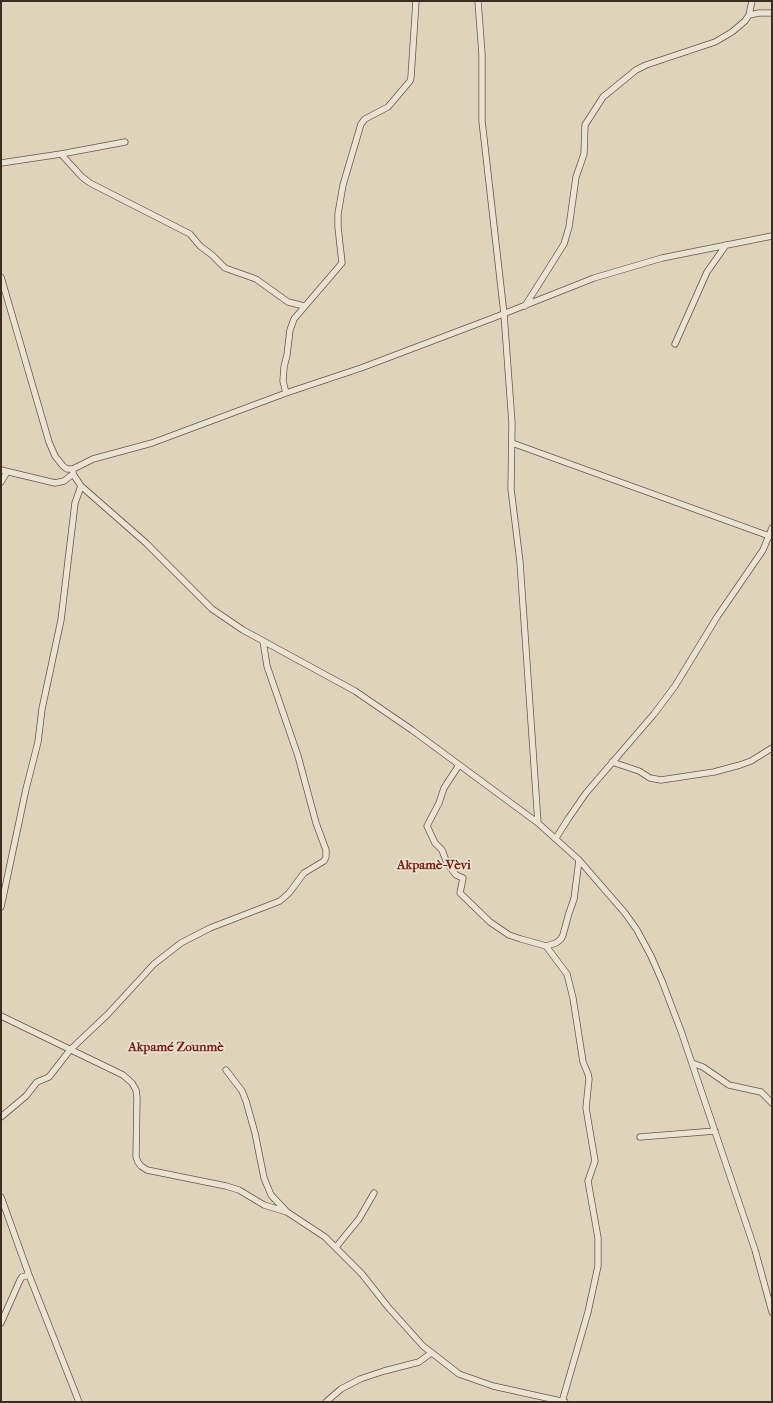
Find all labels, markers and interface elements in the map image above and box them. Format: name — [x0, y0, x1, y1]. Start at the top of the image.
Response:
district label: Akpamè-Vèvi — [397, 858, 471, 874]
district label: Akpamé Zounmè — [128, 1040, 224, 1056]

